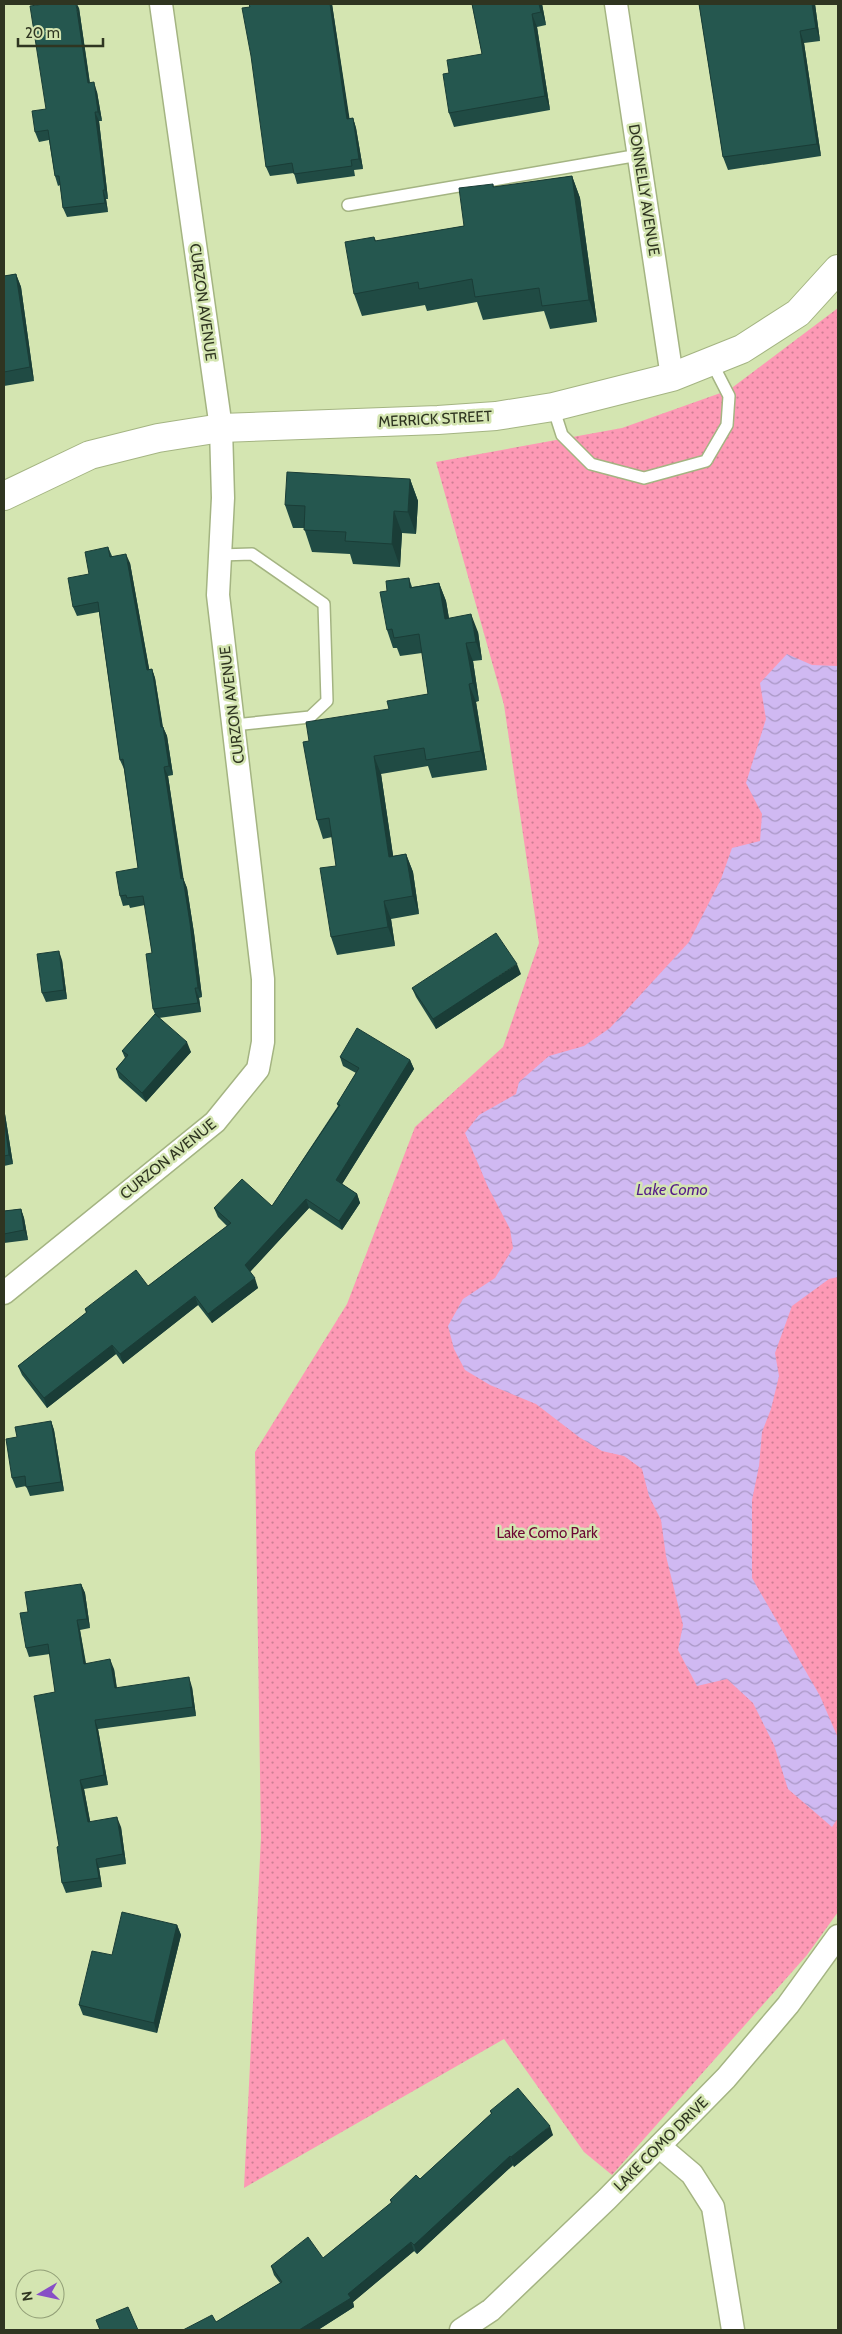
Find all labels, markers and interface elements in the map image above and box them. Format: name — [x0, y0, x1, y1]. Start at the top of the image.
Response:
scale bar — [18, 15, 102, 47]
text: 20 m — [25, 24, 60, 42]
street label: DONNELLY AVENUE — [625, 123, 663, 257]
street label: CURZON AVENUE — [186, 242, 220, 362]
street label: MERRICK STREET — [378, 407, 492, 431]
street label: CURZON AVENUE — [216, 645, 248, 765]
street label: CURZON AVENUE — [116, 1115, 220, 1203]
water label: Lake Como — [636, 1180, 708, 1199]
park label: Lake Como Park — [496, 1524, 598, 1542]
street label: LAKE COMO DRIVE — [610, 2093, 712, 2195]
north arrow — [15, 2269, 65, 2319]
text: N — [17, 2290, 37, 2302]

